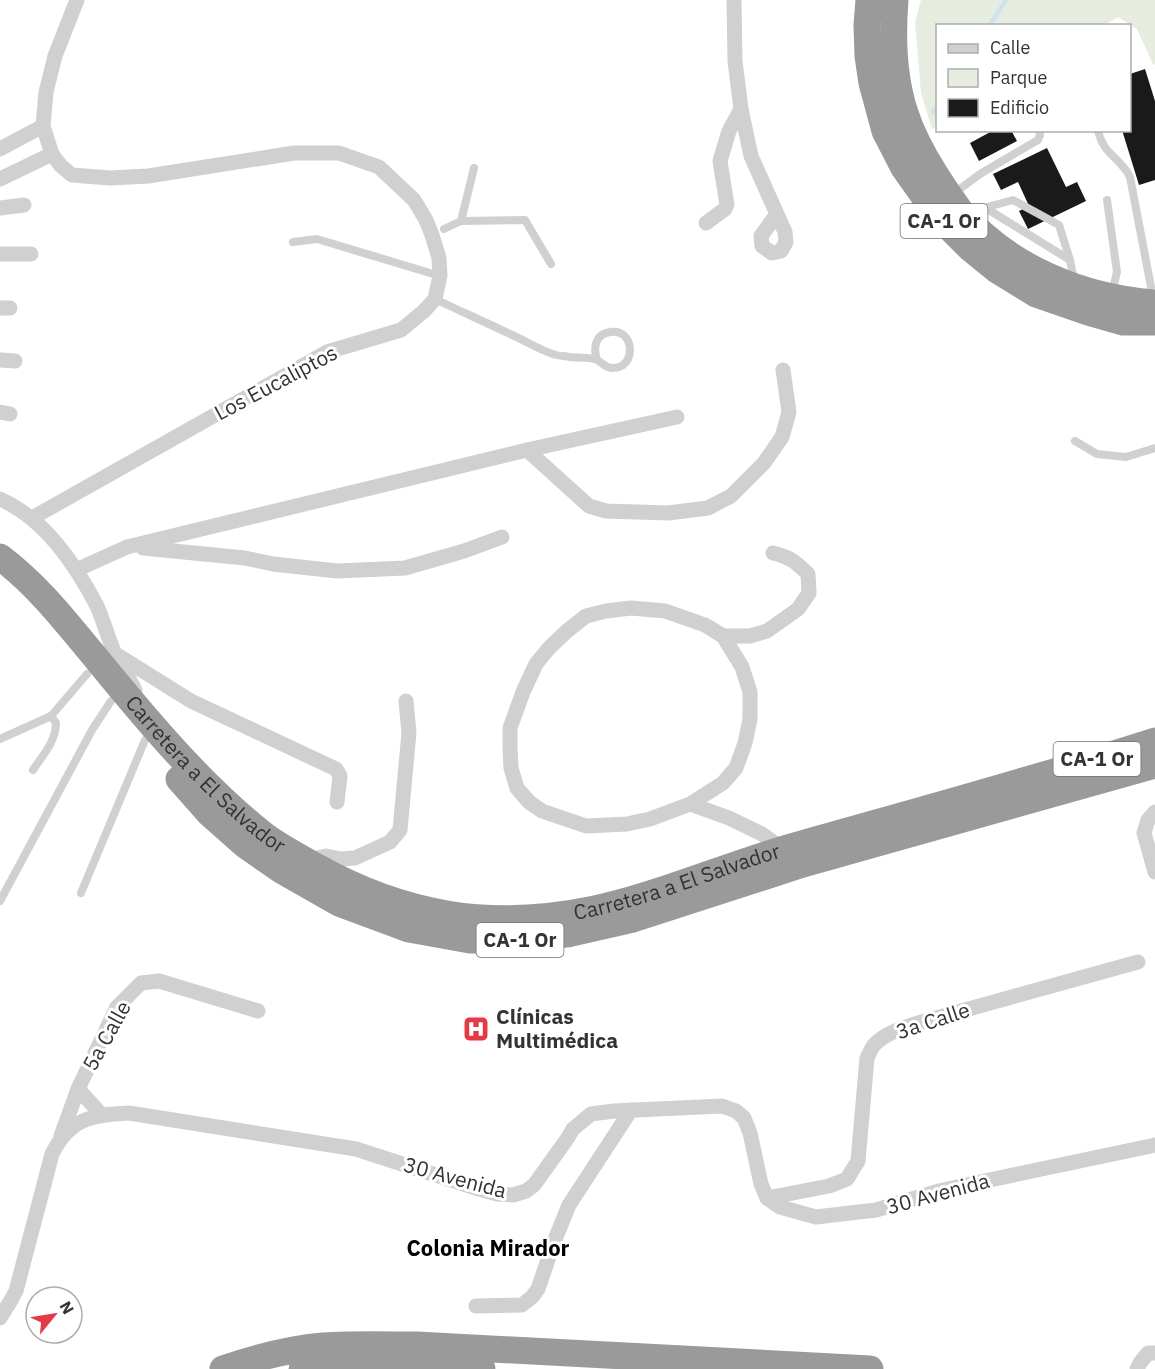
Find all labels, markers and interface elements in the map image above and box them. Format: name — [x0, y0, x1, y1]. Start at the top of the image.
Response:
legend — [936, 24, 1131, 132]
text: Calle — [990, 36, 1030, 59]
text: Parque — [990, 66, 1048, 89]
text: Edificio — [990, 96, 1049, 119]
road number: CA-1 Or — [900, 204, 988, 238]
street label: Los Eucaliptos — [209, 338, 342, 426]
street label: Carretera a El Salvador — [120, 689, 291, 859]
road number: CA-1 Or — [1054, 742, 1140, 776]
street label: Carretera a El Salvador — [571, 836, 783, 926]
road number: CA-1 Or — [476, 923, 564, 957]
street label: 3a Calle — [892, 995, 973, 1045]
street label: 5a Calle — [75, 996, 137, 1075]
place label: Clínicas Multimédica — [496, 1002, 618, 1054]
hospital icon: Clínicas Multimédica — [461, 1014, 491, 1044]
street label: 30 Avenida — [401, 1150, 510, 1204]
street label: 30 Avenida — [883, 1166, 992, 1220]
district label: Colonia Mirador — [407, 1233, 570, 1262]
north arrow — [24, 1285, 84, 1345]
text: N — [55, 1297, 79, 1318]

